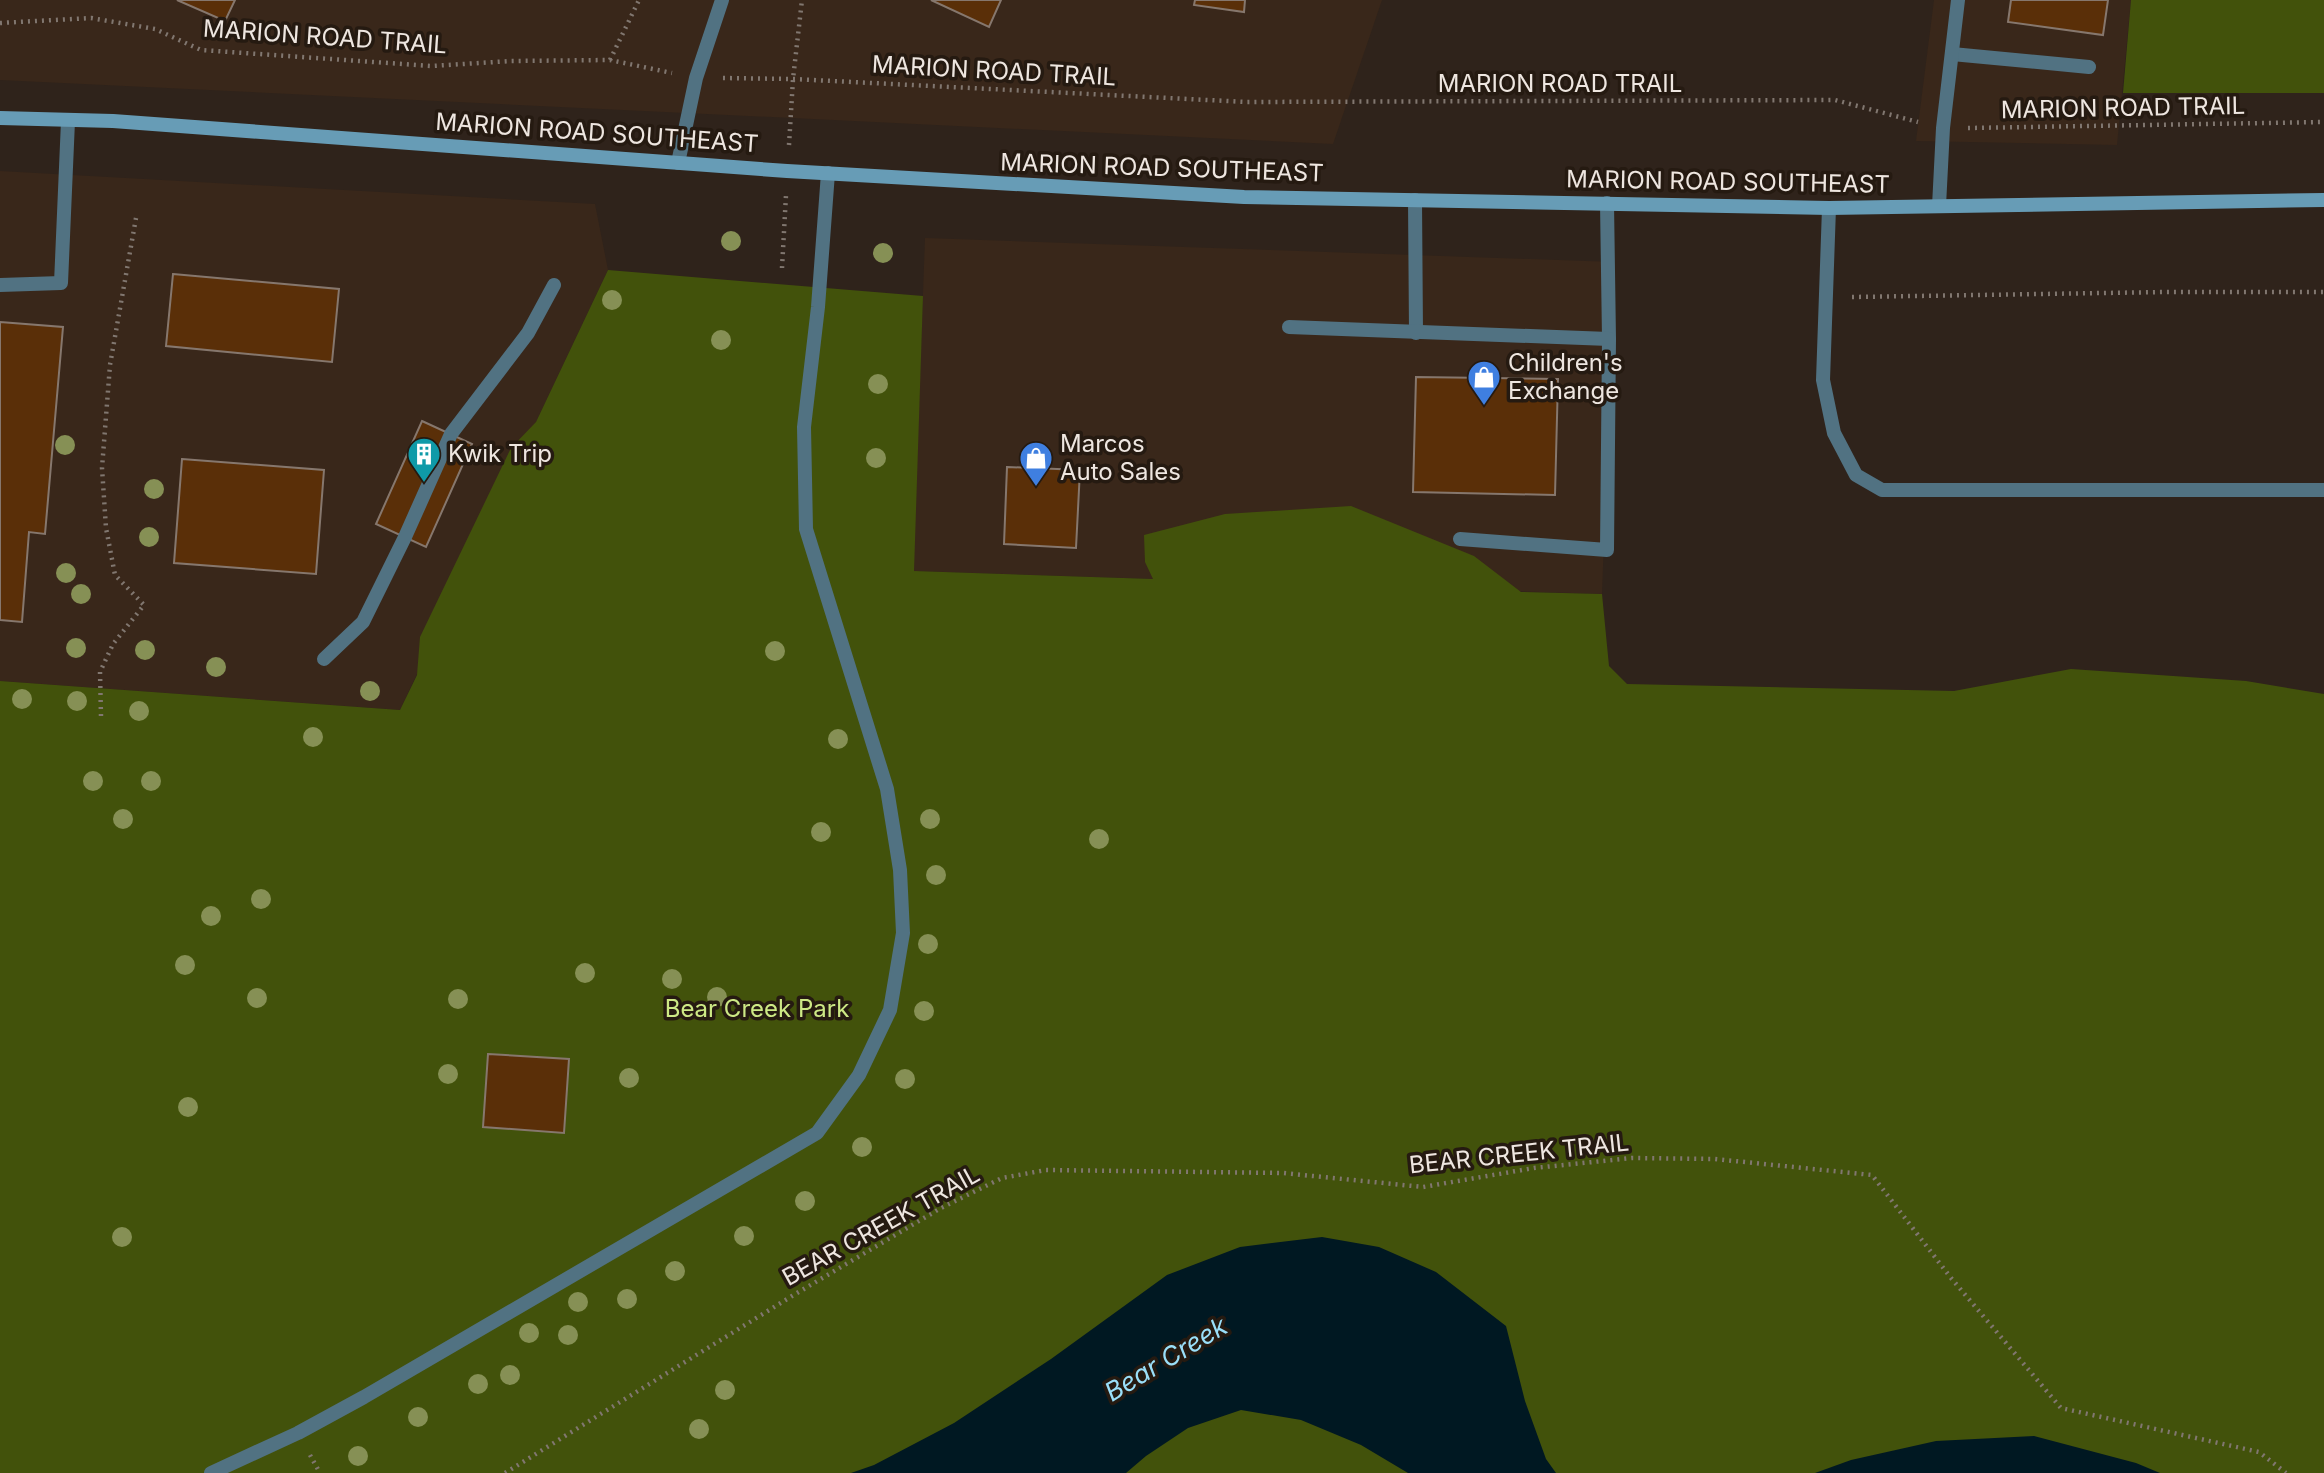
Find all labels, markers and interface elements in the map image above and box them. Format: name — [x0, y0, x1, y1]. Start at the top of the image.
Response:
street label: MARION ROAD TRAIL — [202, 14, 448, 59]
street label: MARION ROAD TRAIL — [871, 50, 1117, 91]
street label: MARION ROAD TRAIL — [1438, 69, 1682, 98]
street label: MARION ROAD TRAIL — [2001, 91, 2245, 124]
street label: MARION ROAD SOUTHEAST — [435, 107, 760, 158]
street label: MARION ROAD SOUTHEAST — [1000, 147, 1324, 188]
street label: MARION ROAD SOUTHEAST — [1566, 164, 1890, 199]
place label: Children's Exchange — [1508, 348, 1623, 405]
shop icon: Children's Exchange — [1465, 358, 1503, 407]
place label: Marcos Auto Sales — [1060, 429, 1181, 486]
building icon: Kwik Trip — [405, 435, 443, 484]
place label: Kwik Trip — [448, 439, 552, 468]
shop icon: Marcos Auto Sales — [1017, 439, 1055, 488]
park label: Bear Creek Park — [665, 994, 849, 1023]
street label: BEAR CREEK TRAIL — [1407, 1128, 1630, 1179]
street label: BEAR CREEK TRAIL — [777, 1159, 984, 1292]
water label: Bear Creek — [1099, 1309, 1233, 1407]

